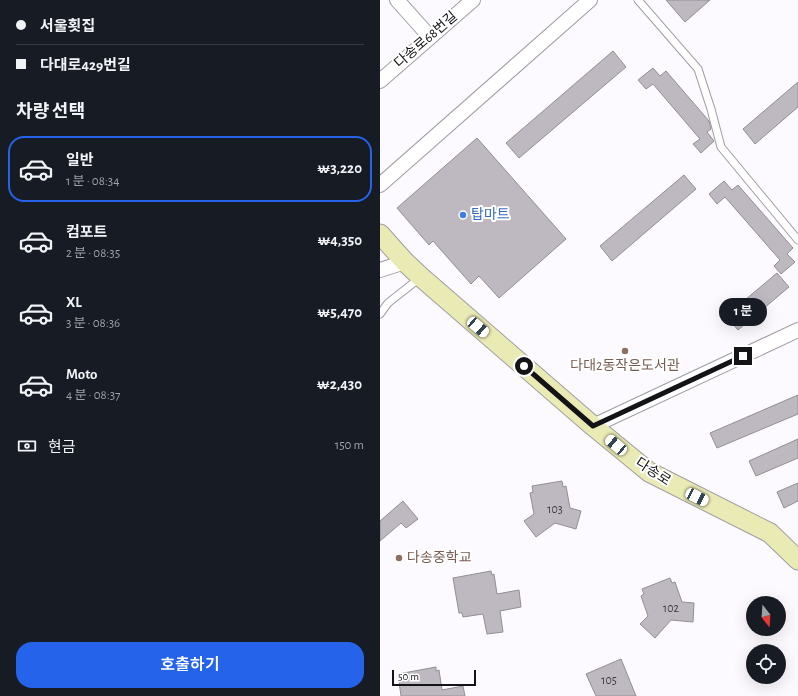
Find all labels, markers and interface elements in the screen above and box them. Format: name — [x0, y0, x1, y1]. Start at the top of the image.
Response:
street label: 다송로68번길 — [391, 8, 460, 71]
text: 서울횟집 — [40, 19, 95, 34]
text: 다대로429번길 — [40, 58, 131, 73]
text: 차량 선택 — [16, 103, 85, 121]
icon: car — [18, 151, 54, 187]
text: 일반 — [66, 153, 94, 168]
text: ₩3,220 — [317, 161, 362, 176]
text: 1 분 · 08:34 — [66, 175, 119, 188]
place label: 탑마트 — [471, 207, 510, 222]
marker: 탑마트 — [458, 210, 468, 220]
icon: car — [18, 223, 54, 259]
text: 컴포트 — [66, 225, 107, 240]
text: ₩4,350 — [317, 233, 362, 248]
text: 2 분 · 08:35 — [66, 247, 120, 260]
icon: car — [18, 295, 54, 331]
text: XL — [66, 295, 82, 310]
callout: 1 분 — [719, 298, 767, 326]
text: ₩5,470 — [317, 305, 362, 320]
text: 1 분 — [734, 305, 752, 318]
car — [465, 315, 491, 339]
text: 3 분 · 08:36 — [66, 317, 120, 330]
marker: 다대2동작은도서관 — [620, 346, 630, 356]
route end — [734, 347, 752, 365]
route start — [515, 357, 533, 375]
place label: 다대2동작은도서관 — [570, 358, 680, 373]
icon: car — [18, 367, 54, 403]
text: Moto — [66, 367, 98, 382]
text: ₩2,430 — [317, 377, 362, 392]
text: 4 분 · 08:37 — [66, 389, 120, 402]
car — [603, 433, 629, 457]
icon: cash — [16, 435, 38, 457]
text: 150 m — [335, 439, 364, 452]
text: 현금 — [48, 440, 76, 455]
street label: 다송로 — [633, 455, 674, 488]
car — [684, 486, 710, 508]
house number: 103 — [547, 503, 563, 515]
place label: 다송중학교 — [407, 549, 472, 565]
marker: 다송중학교 — [394, 553, 404, 563]
north arrow — [746, 596, 786, 636]
map controls — [746, 596, 786, 684]
house number: 102 — [663, 602, 679, 614]
button: 호출하기 — [16, 642, 364, 688]
button: locate — [746, 644, 786, 684]
scale bar — [392, 668, 476, 687]
text: 50 m — [398, 671, 419, 682]
house number: 105 — [601, 674, 617, 686]

